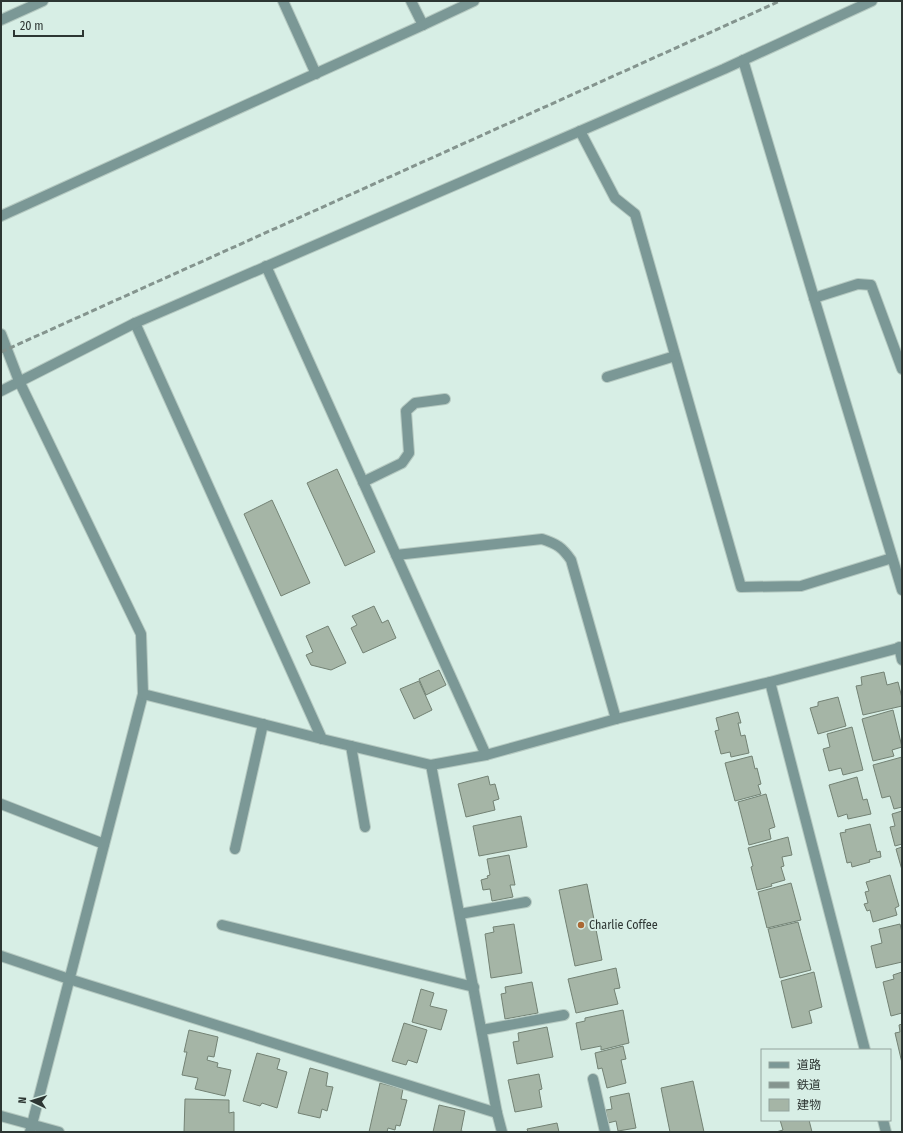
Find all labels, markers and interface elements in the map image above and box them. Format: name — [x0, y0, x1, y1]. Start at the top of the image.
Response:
scale bar — [14, 12, 83, 38]
text: 20 m — [20, 19, 44, 33]
place label: Charlie Coffee — [589, 918, 658, 932]
marker: Charlie Coffee — [576, 920, 586, 930]
legend — [761, 1049, 891, 1121]
text: 道路 — [797, 1058, 821, 1072]
text: 鉄道 — [797, 1078, 821, 1092]
north arrow — [12, 1081, 52, 1121]
text: N — [16, 1097, 29, 1104]
text: 建物 — [797, 1098, 821, 1112]

